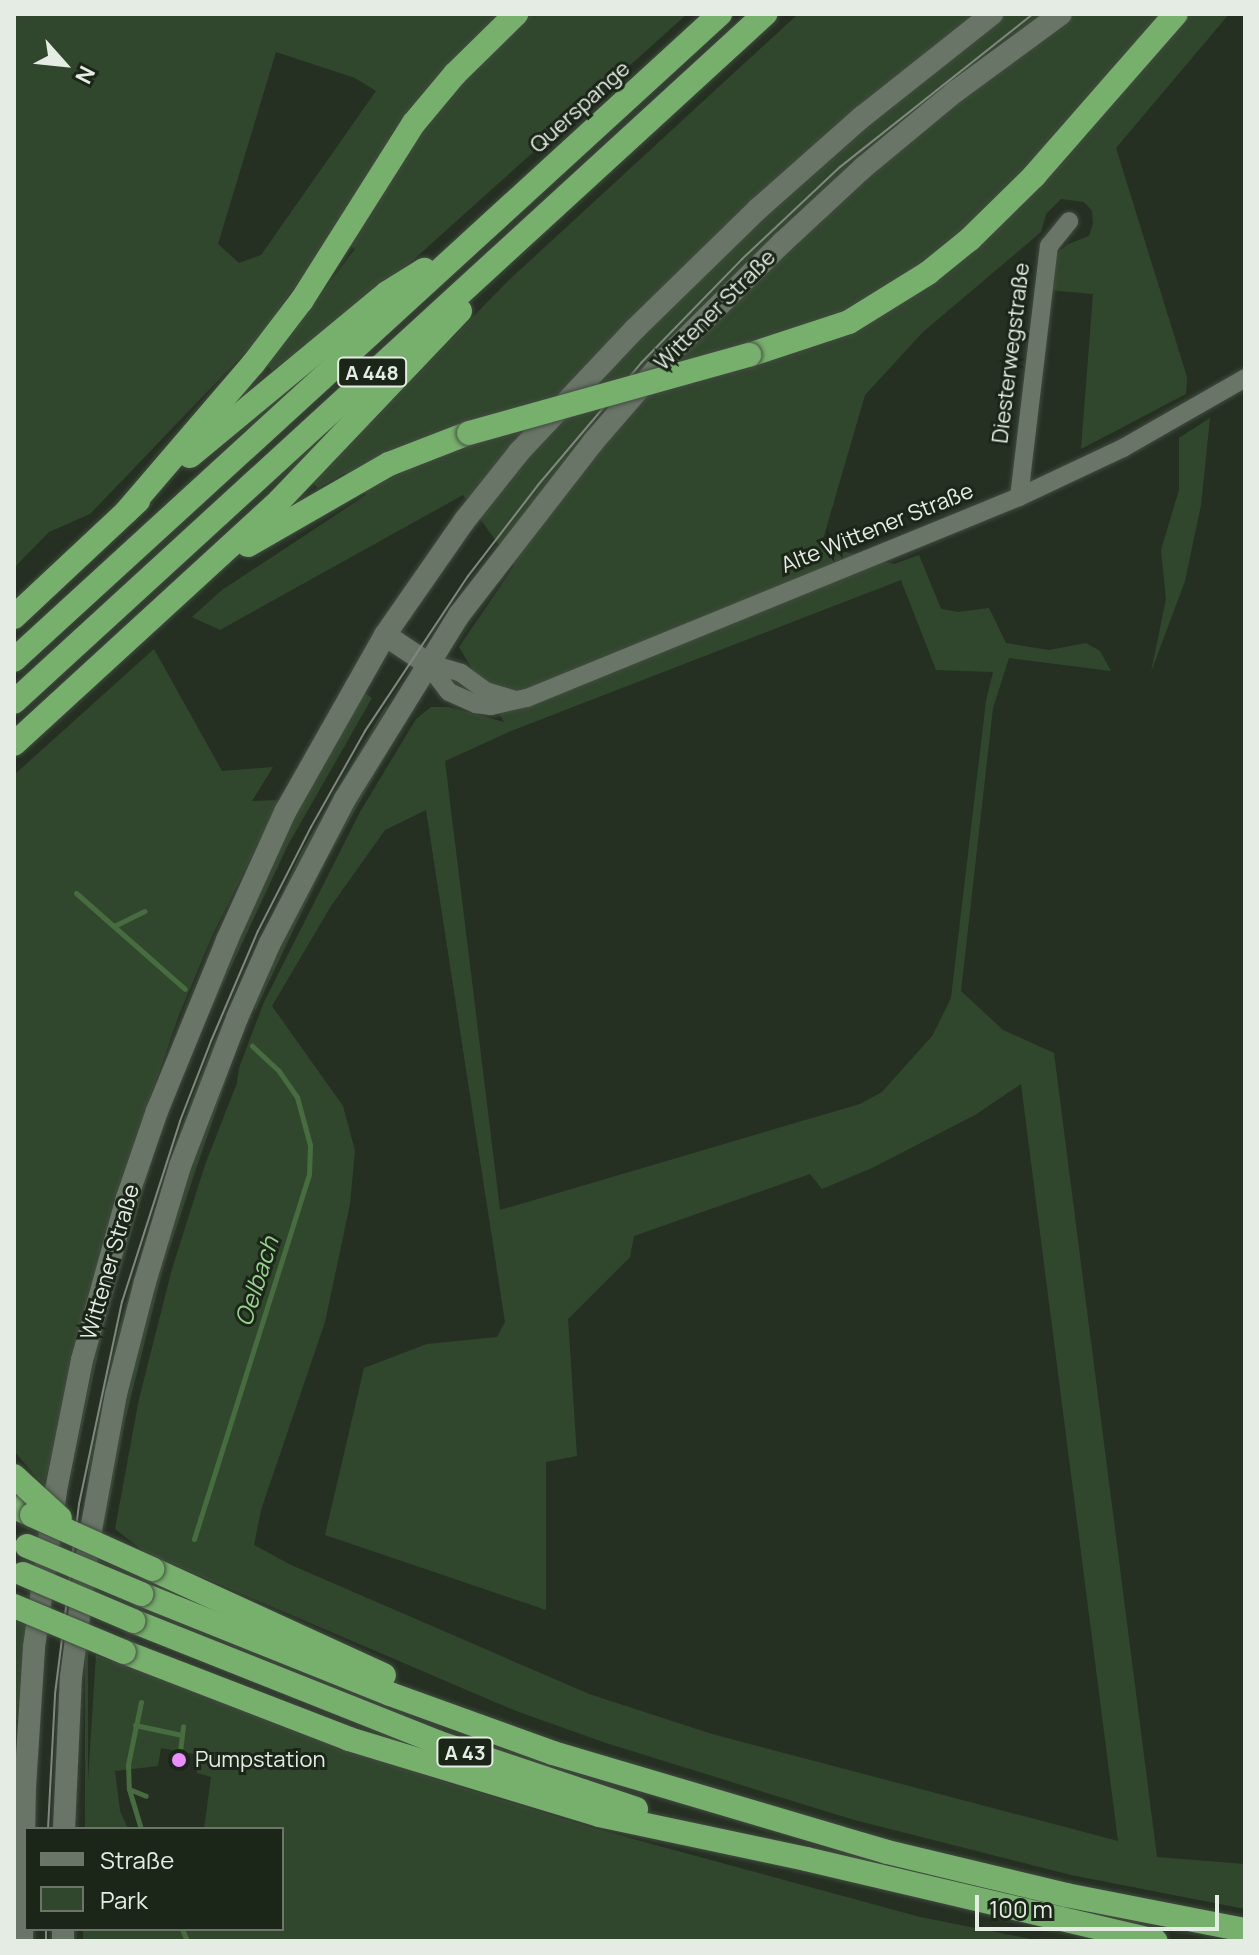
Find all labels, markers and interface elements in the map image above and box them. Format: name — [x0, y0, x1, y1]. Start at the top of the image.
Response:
north arrow — [24, 24, 104, 104]
street label: Querspange — [525, 55, 635, 159]
text: N — [68, 61, 102, 89]
street label: Wittener Straße — [649, 244, 781, 376]
street label: Diesterwegstraße — [987, 261, 1035, 445]
road number: A 448 — [336, 356, 408, 388]
street label: Alte Wittener Straße — [777, 477, 977, 579]
street label: Wittener Straße — [75, 1181, 145, 1343]
water label: Oelbach — [228, 1233, 284, 1329]
road number: A 43 — [435, 1736, 495, 1768]
place label: Pumpstation — [195, 1747, 326, 1773]
marker: Pumpstation — [170, 1751, 188, 1769]
legend — [24, 1827, 284, 1931]
text: Straße — [100, 1843, 174, 1876]
scale bar — [979, 1879, 1223, 1929]
text: Park — [100, 1883, 148, 1916]
text: 100 m — [989, 1892, 1053, 1925]

